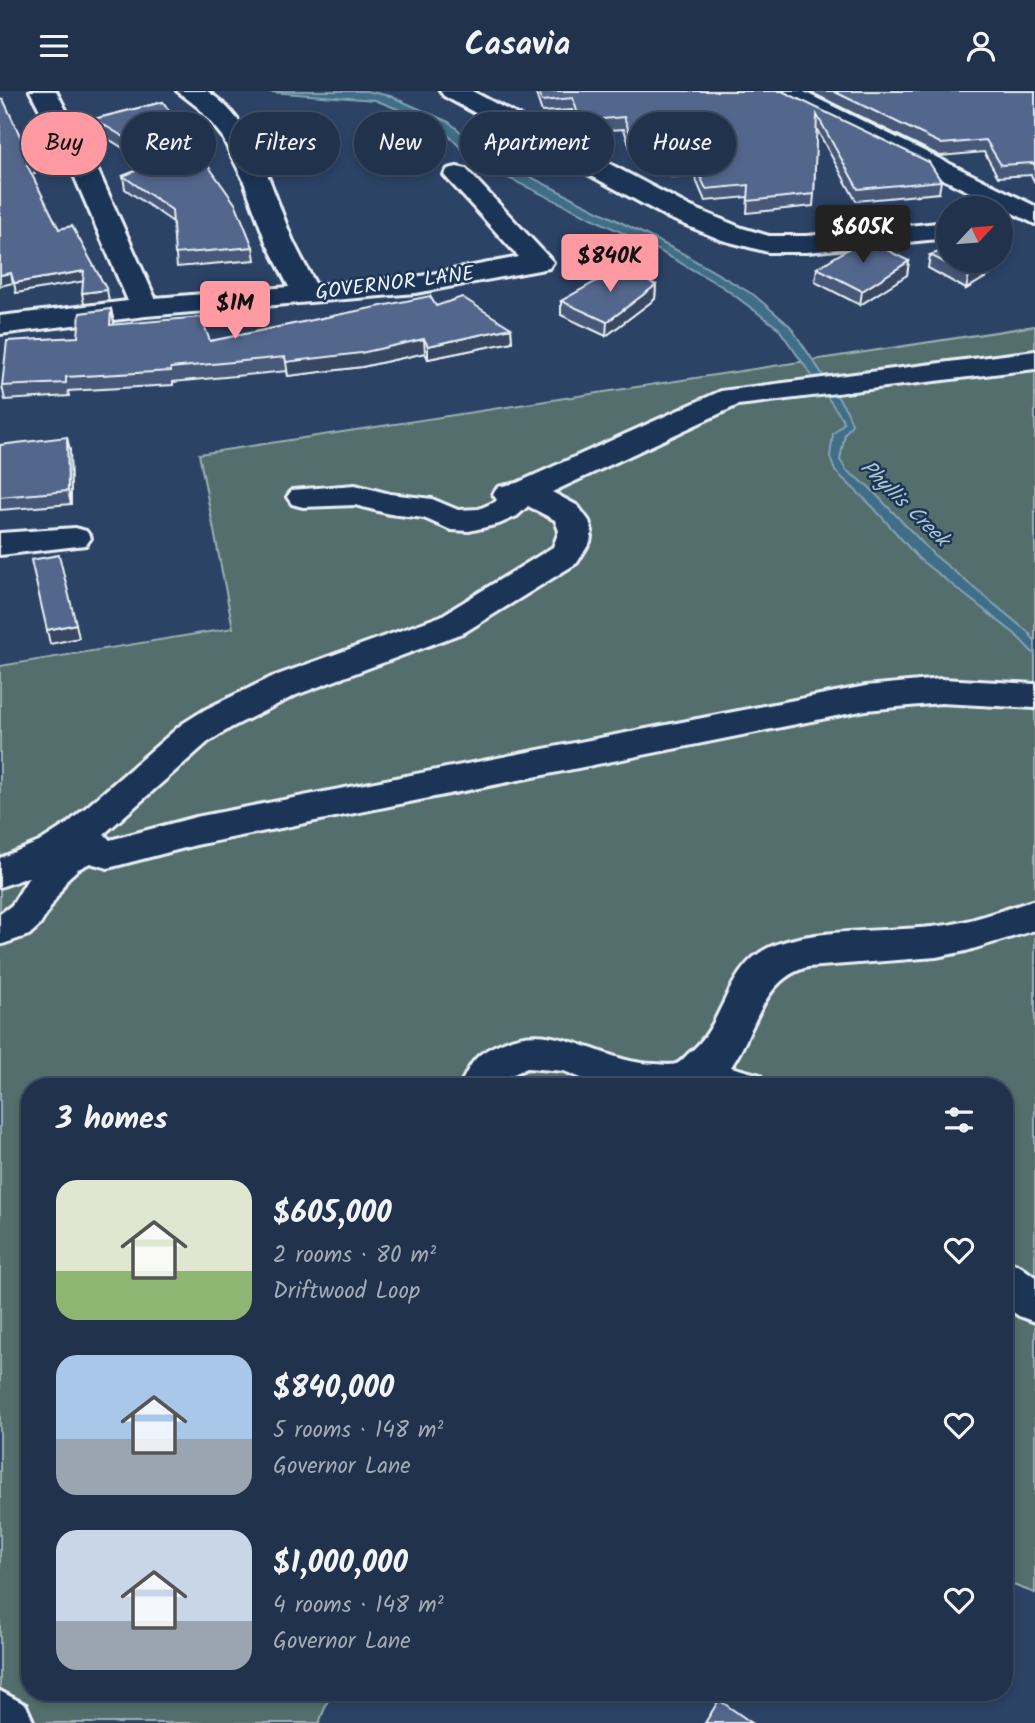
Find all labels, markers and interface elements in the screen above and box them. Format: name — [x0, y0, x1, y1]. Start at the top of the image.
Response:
text: Casavia — [465, 20, 570, 71]
icon: menu — [35, 27, 73, 65]
icon: person — [962, 27, 1000, 65]
chip: Buy — [21, 112, 107, 175]
chip: Rent — [121, 112, 216, 175]
chip: Filters — [230, 112, 340, 175]
chip: New — [354, 112, 446, 175]
chip: Apartment — [460, 112, 614, 175]
chip: House — [628, 112, 736, 175]
north arrow — [936, 196, 1013, 273]
map controls — [936, 196, 1013, 273]
pin: $605K — [814, 205, 912, 265]
text: $605K — [831, 210, 895, 246]
pin: $840K — [561, 235, 659, 294]
text: $840K — [577, 239, 643, 275]
street label: GOVERNOR LANE — [314, 258, 477, 310]
pin: $1M — [201, 281, 269, 341]
text: $1M — [216, 286, 254, 322]
water label: Phyllis Creek — [852, 453, 959, 557]
text: 3 homes — [56, 1096, 168, 1144]
icon: filters — [940, 1101, 978, 1139]
text: $605,000 — [273, 1190, 392, 1238]
icon: home — [112, 1208, 196, 1292]
icon: heart — [940, 1231, 978, 1269]
text: 2 rooms · 80 m² — [273, 1238, 436, 1274]
text: Driftwood Loop — [273, 1274, 420, 1310]
text: $840,000 — [273, 1365, 394, 1413]
icon: home — [112, 1383, 196, 1467]
icon: heart — [940, 1406, 978, 1444]
text: 5 rooms · 148 m² — [273, 1413, 443, 1449]
text: Governor Lane — [273, 1449, 411, 1485]
text: $1,000,000 — [273, 1540, 408, 1588]
icon: home — [112, 1558, 196, 1642]
icon: heart — [940, 1581, 978, 1619]
text: 4 rooms · 148 m² — [273, 1588, 444, 1624]
text: Governor Lane — [273, 1624, 411, 1660]

